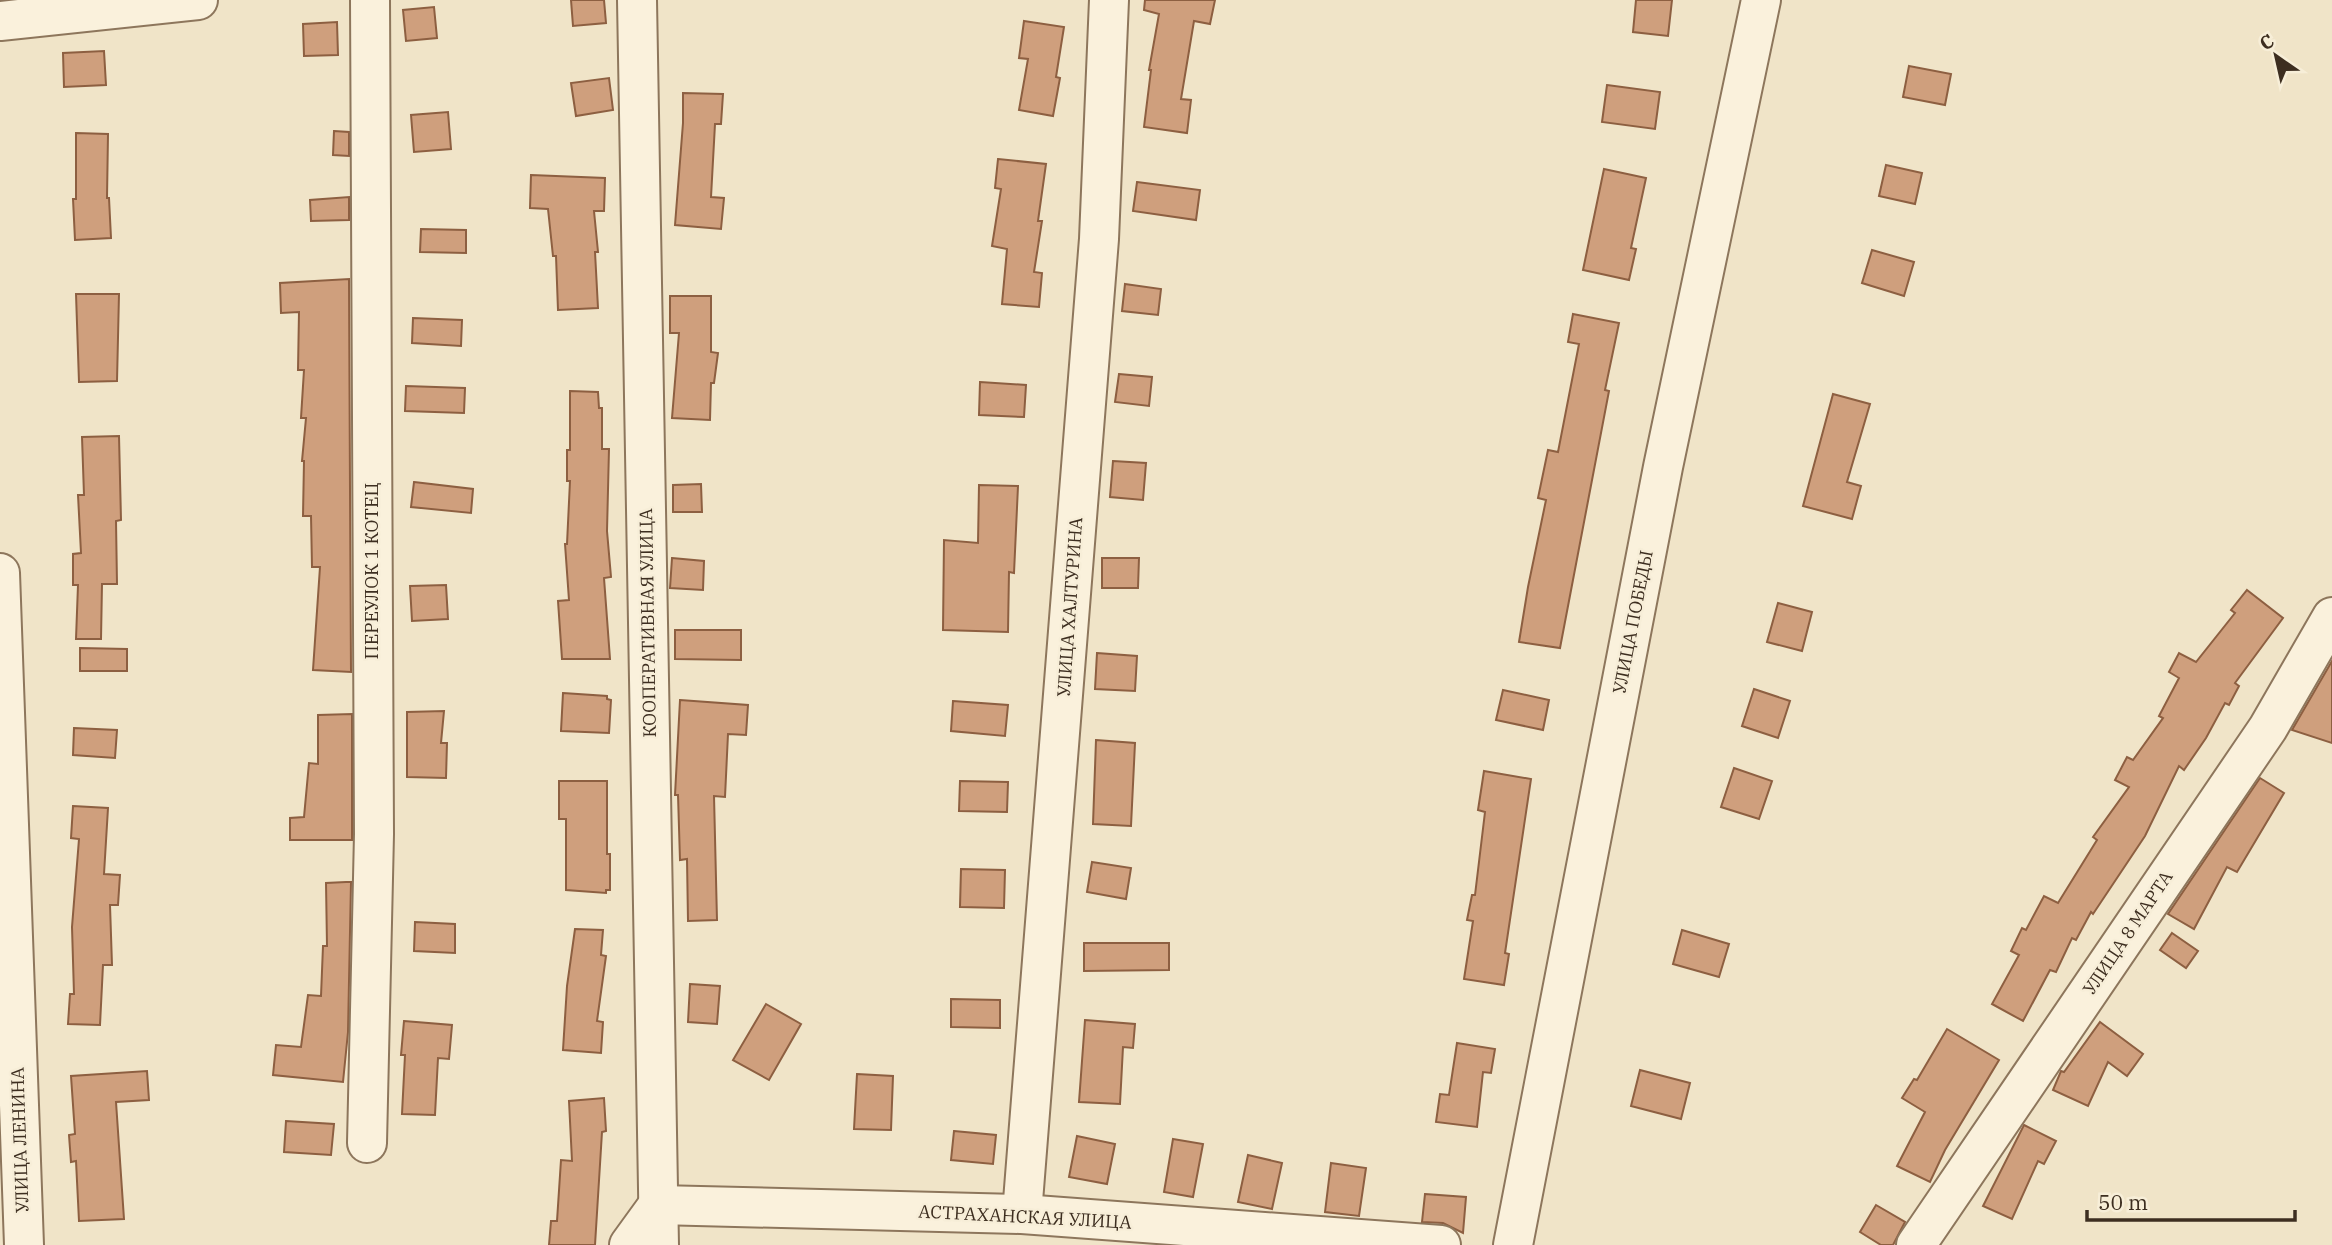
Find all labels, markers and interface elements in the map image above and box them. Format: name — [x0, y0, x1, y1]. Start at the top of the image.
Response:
north arrow — [2241, 21, 2311, 91]
text: С — [2255, 28, 2278, 55]
street label: ПЕРЕУЛОК 1 КОТЕЦ — [360, 482, 383, 660]
street label: КООПЕРАТИВНАЯ УЛИЦА — [634, 508, 661, 738]
street label: УЛИЦА ХАЛТУРИНА — [1052, 516, 1087, 698]
street label: УЛИЦА ПОБЕДЫ — [1607, 548, 1658, 696]
street label: УЛИЦА 8 МАРТА — [2078, 866, 2178, 999]
street label: УЛИЦА ЛЕНИНА — [5, 1066, 34, 1213]
scale bar — [2087, 1178, 2295, 1222]
text: 50 m — [2098, 1188, 2148, 1216]
street label: АСТРАХАНСКАЯ УЛИЦА — [918, 1199, 1133, 1234]

